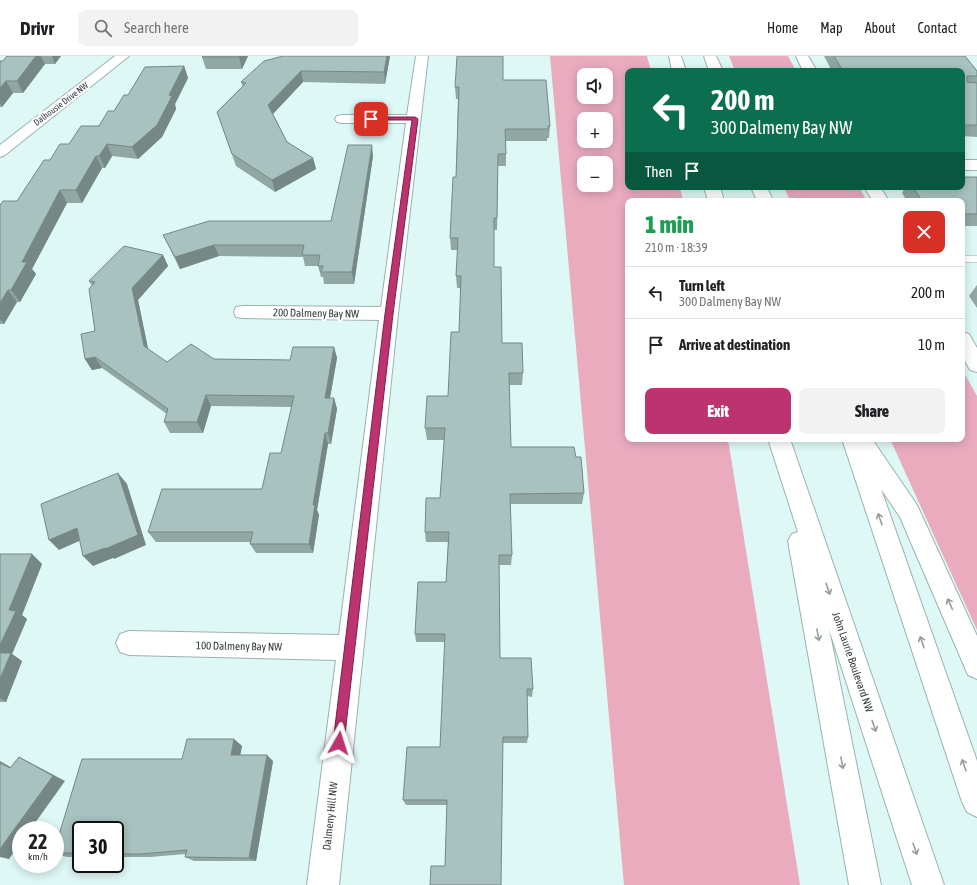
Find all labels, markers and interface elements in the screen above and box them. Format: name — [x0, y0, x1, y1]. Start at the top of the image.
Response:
search box — [78, 10, 358, 46]
text: Drivr — [20, 17, 54, 39]
icon: search — [92, 17, 114, 39]
text: Search here — [124, 19, 189, 36]
text: Home — [767, 20, 798, 36]
text: Map — [820, 20, 843, 36]
text: About — [865, 20, 896, 36]
text: Contact — [918, 20, 957, 36]
map controls — [577, 68, 613, 192]
button: sound — [577, 68, 613, 104]
street label: Dalhousie Drive NW — [32, 80, 91, 128]
icon: left — [645, 84, 697, 136]
text: 200 m — [711, 84, 774, 116]
pin — [354, 102, 388, 136]
icon: arrive — [360, 108, 382, 130]
button: + — [577, 112, 613, 148]
text: 300 Dalmeny Bay NW — [711, 117, 852, 138]
button: − — [577, 156, 613, 192]
icon: arrive — [681, 160, 703, 182]
text: Then — [645, 163, 673, 180]
text: 1 min — [645, 211, 694, 238]
button: close — [903, 211, 945, 253]
text: 210 m · 18:39 — [645, 240, 708, 255]
text: Turn left — [679, 277, 725, 294]
icon: left — [645, 282, 667, 304]
text: 200 m — [911, 284, 945, 301]
text: 300 Dalmeny Bay NW — [679, 294, 781, 309]
street label: 200 Dalmeny Bay NW — [273, 306, 359, 320]
icon: arrive — [645, 334, 667, 356]
text: Arrive at destination — [679, 336, 790, 353]
text: 10 m — [918, 336, 945, 353]
button: Exit — [645, 388, 791, 434]
button: Share — [799, 388, 945, 434]
one-way arrow — [876, 512, 883, 525]
one-way arrow — [825, 583, 832, 596]
one-way arrow — [946, 599, 953, 611]
street label: John Laurie Boulevard NW — [830, 610, 876, 714]
one-way arrow — [814, 628, 822, 641]
one-way arrow — [918, 635, 925, 648]
street label: 100 Dalmeny Bay NW — [196, 639, 282, 653]
one-way arrow — [871, 719, 878, 732]
position arrow — [318, 722, 360, 764]
one-way arrow — [838, 756, 846, 769]
one-way arrow — [960, 759, 968, 771]
street label: Dalmeny Hill NW — [320, 781, 340, 851]
speed limit sign: 30 — [72, 821, 124, 873]
text: 22 — [29, 830, 47, 853]
one-way arrow — [912, 842, 920, 854]
text: km/h — [28, 851, 48, 862]

